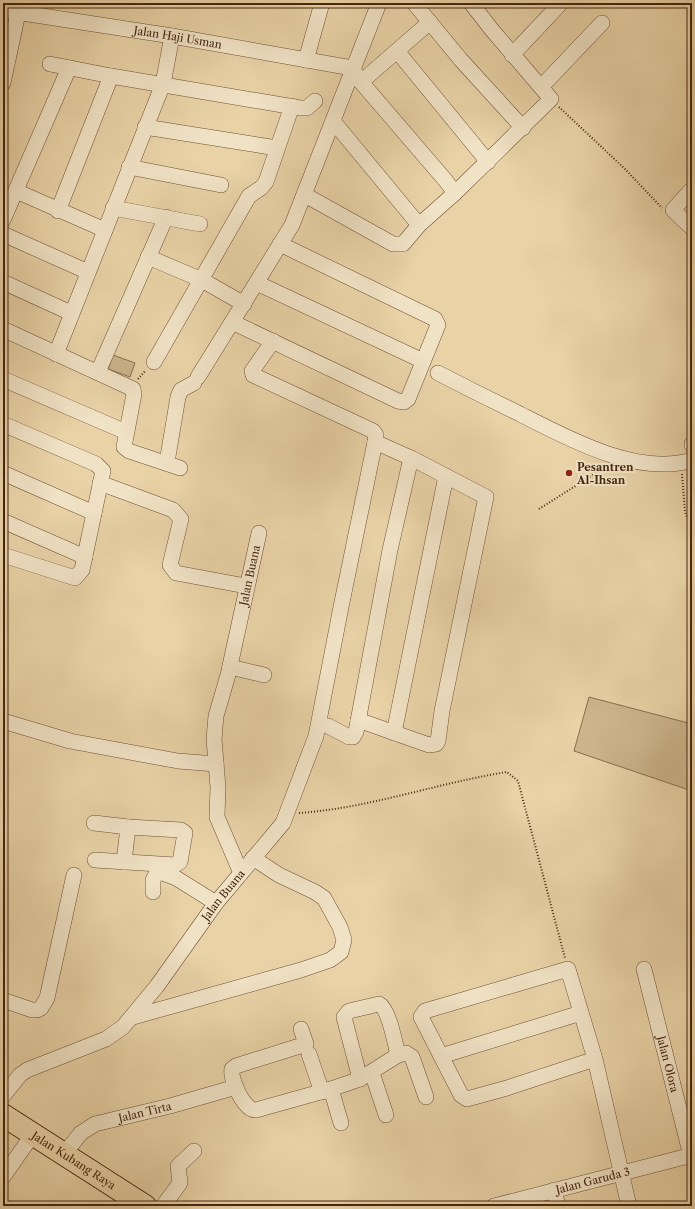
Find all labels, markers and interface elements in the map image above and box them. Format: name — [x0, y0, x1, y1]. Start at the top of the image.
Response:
street label: Jalan Haji Usman — [131, 23, 223, 52]
place label: Pesantren Al-Ihsan — [576, 460, 634, 487]
marker: Pesantren Al-Ihsan — [564, 468, 574, 478]
street label: Jalan Buana — [236, 544, 263, 609]
street label: Jalan Buana — [197, 867, 248, 925]
street label: Jalan Olora — [654, 1032, 682, 1094]
street label: Jalan Tirta — [115, 1099, 173, 1126]
street label: Jalan Kubang Raya — [27, 1127, 119, 1193]
street label: Jalan Garuda 3 — [552, 1164, 631, 1197]

